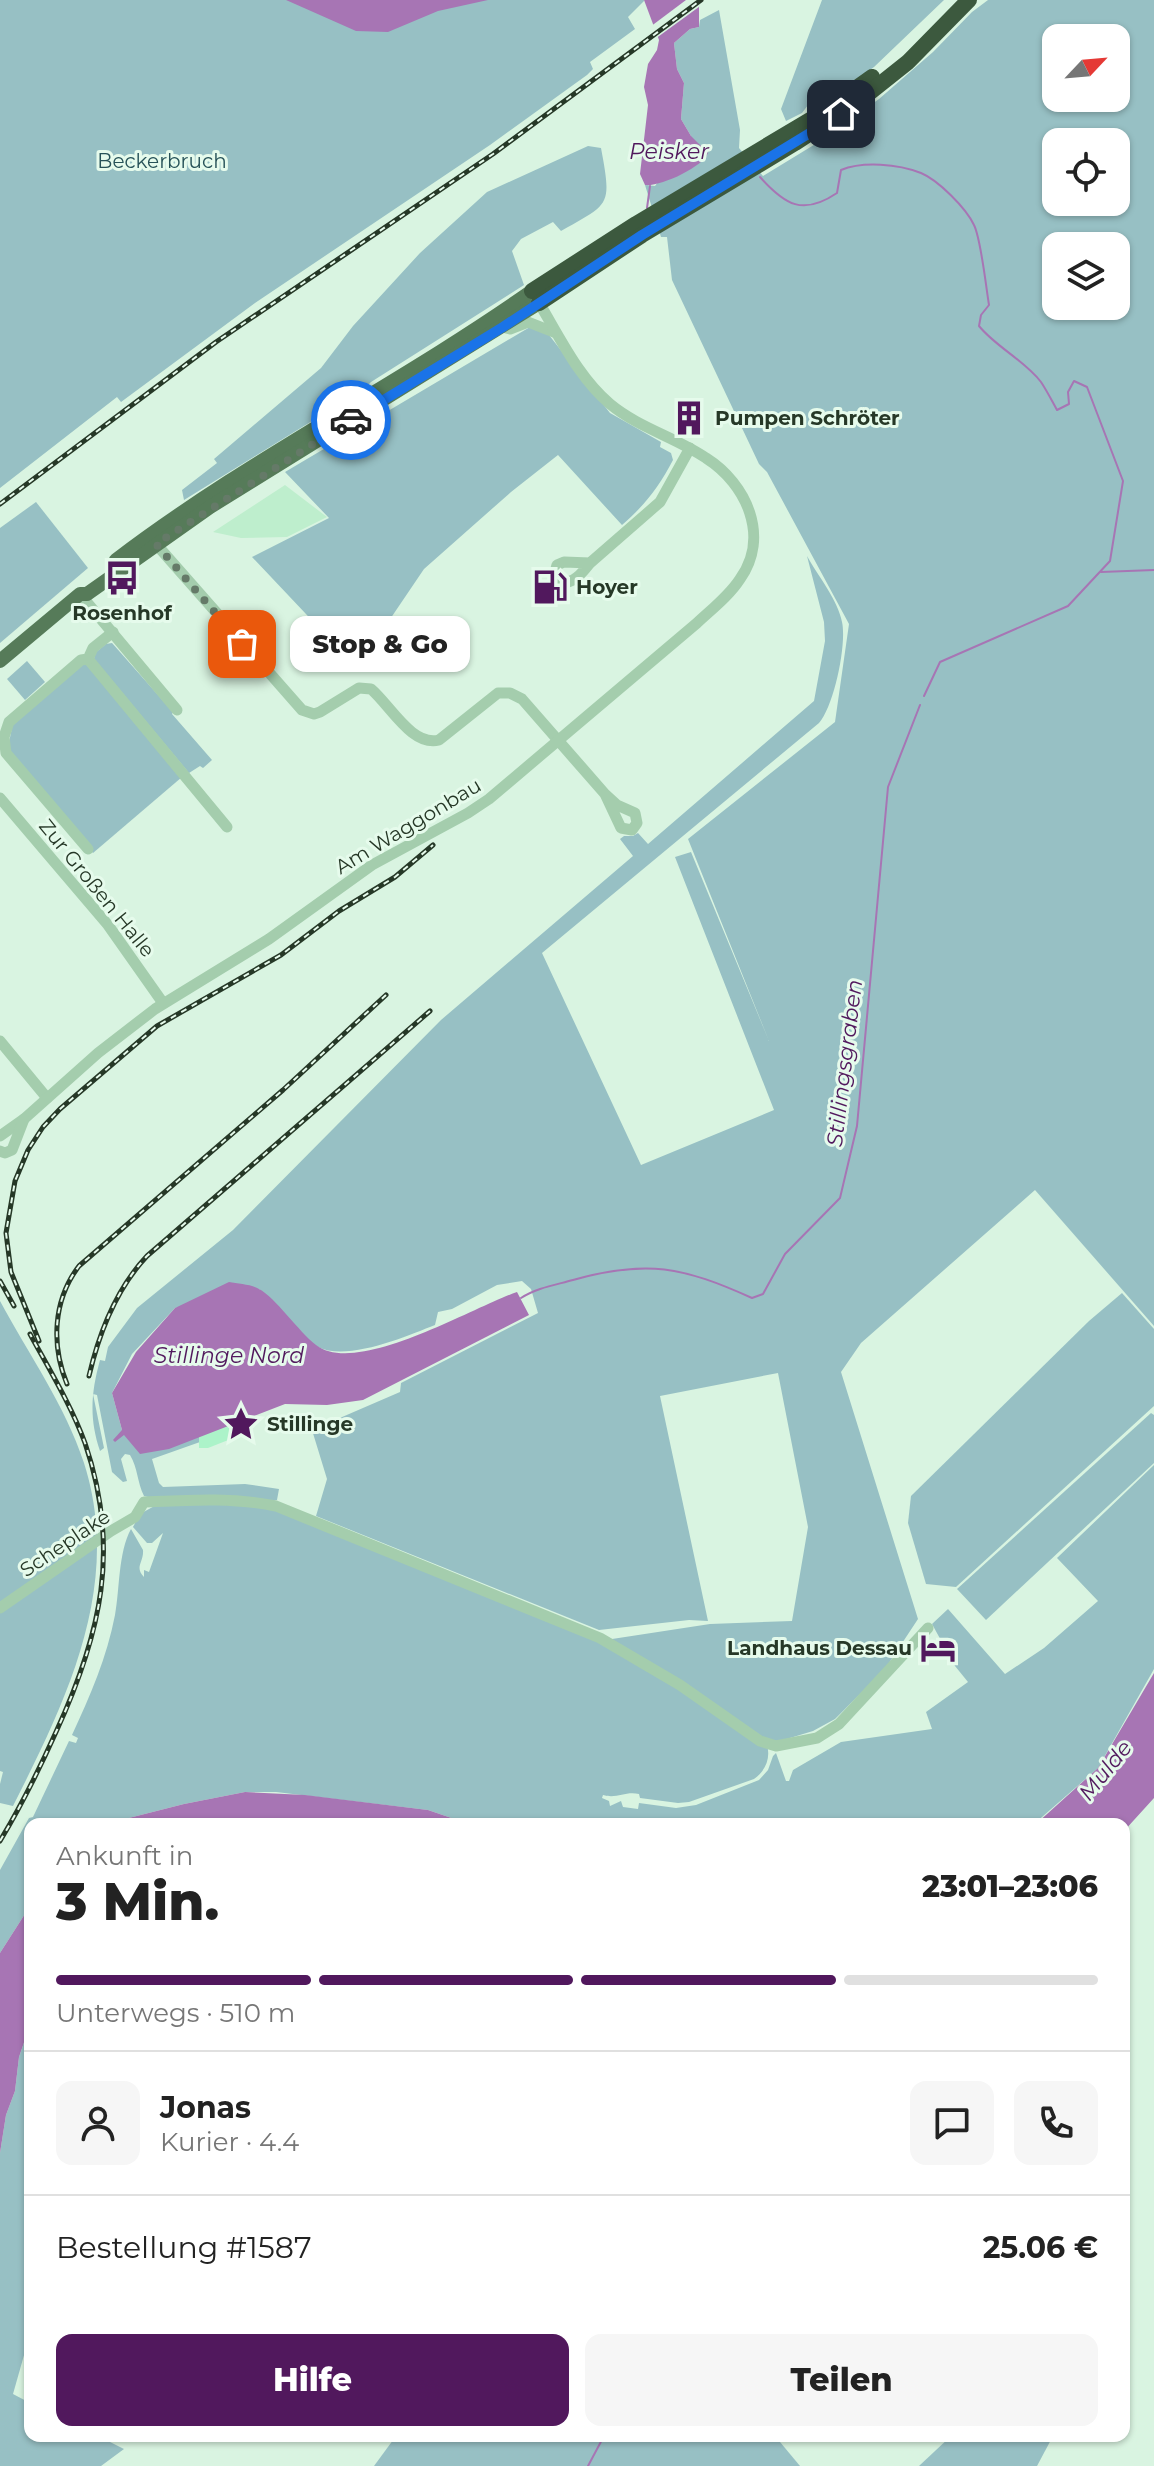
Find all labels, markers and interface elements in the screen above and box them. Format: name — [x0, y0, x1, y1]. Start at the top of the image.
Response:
north arrow — [1042, 24, 1130, 112]
map controls — [1042, 24, 1130, 320]
pin — [807, 80, 875, 148]
icon: home — [819, 92, 863, 136]
button: locate — [1042, 128, 1130, 216]
water label: Peisker — [629, 138, 710, 165]
park label: Beckerbruch — [97, 149, 227, 173]
button: layers — [1042, 232, 1130, 320]
courier — [311, 380, 391, 460]
icon: car — [329, 398, 373, 442]
building icon: Pumpen Schröter — [670, 399, 708, 437]
place label: Pumpen Schröter — [715, 406, 900, 430]
bus stop icon: Rosenhof — [103, 559, 141, 597]
fuel station icon: Hoyer — [531, 568, 569, 606]
place label: Hoyer — [576, 575, 638, 599]
place label: Rosenhof — [72, 601, 173, 625]
pin — [208, 610, 276, 678]
callout: Stop & Go — [290, 616, 470, 672]
icon: bag — [220, 622, 264, 666]
text: Stop & Go — [312, 628, 448, 660]
street label: Am Waggonbau — [331, 773, 485, 879]
street label: Zur Großen Halle — [34, 814, 160, 962]
water label: Stillingsgraben — [821, 978, 868, 1148]
water label: Stillinge Nord — [154, 1342, 304, 1369]
place icon: Stillinge — [222, 1405, 260, 1443]
place label: Stillinge — [267, 1412, 353, 1436]
street label: Scheplake — [15, 1504, 115, 1582]
hotel icon: Landhaus Dessau — [919, 1629, 957, 1667]
place label: Landhaus Dessau — [727, 1636, 912, 1660]
water label: Mulde — [1073, 1735, 1138, 1806]
text: Ankunft in — [56, 1840, 193, 1872]
text: 23:01–23:06 — [922, 1868, 1098, 1905]
text: 3 Min. — [56, 1870, 219, 1933]
text: Unterwegs · 510 m — [56, 1997, 295, 2029]
button: person — [56, 2081, 140, 2165]
button: chat — [910, 2081, 994, 2165]
button: phone — [1014, 2081, 1098, 2165]
text: Jonas — [160, 2089, 251, 2126]
text: Kurier · 4.4 — [160, 2126, 299, 2158]
text: Bestellung #1587 — [56, 2229, 312, 2266]
text: 25.06 € — [983, 2229, 1098, 2266]
button: Hilfe — [56, 2334, 569, 2426]
button: Teilen — [585, 2334, 1098, 2426]

